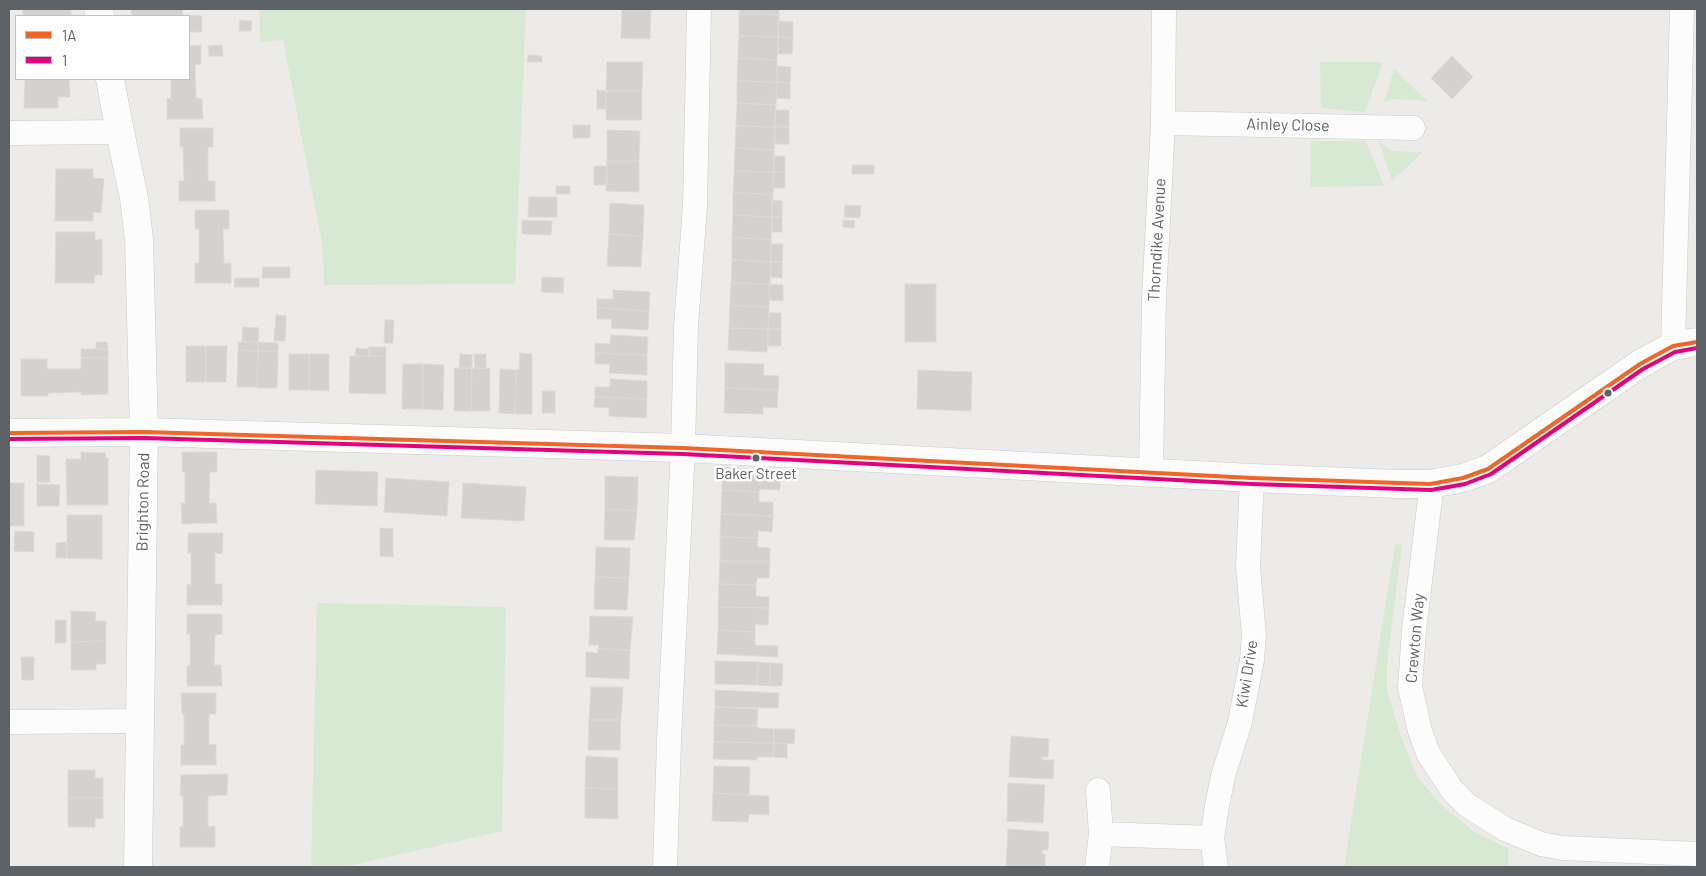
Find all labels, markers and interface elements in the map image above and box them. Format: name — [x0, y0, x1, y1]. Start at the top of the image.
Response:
legend — [15, 15, 190, 80]
text: 1A — [62, 26, 76, 44]
text: 1 — [62, 51, 67, 69]
street label: Ainley Close — [1246, 115, 1330, 135]
street label: Thorndike Avenue — [1144, 178, 1170, 302]
unlabelled marker — [1603, 388, 1613, 398]
street label: Brighton Road — [133, 453, 153, 551]
marker: Baker Street — [751, 453, 761, 463]
place label: Baker Street — [715, 465, 797, 483]
street label: Crewton Way — [1402, 592, 1428, 684]
street label: Kiwi Drive — [1232, 639, 1262, 709]

